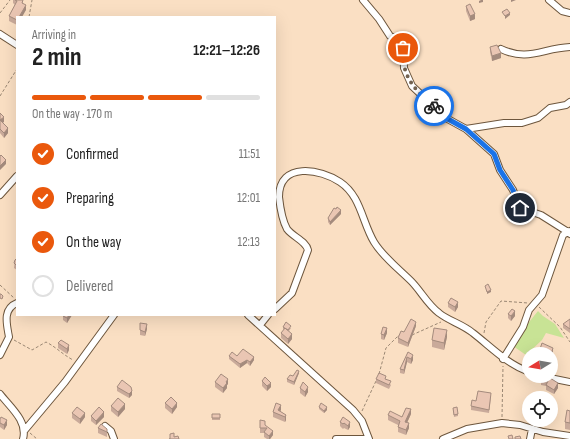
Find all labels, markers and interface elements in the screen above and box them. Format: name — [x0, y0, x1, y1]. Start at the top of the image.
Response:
text: Arriving in — [32, 27, 76, 43]
pin — [386, 31, 420, 65]
icon: bag — [392, 37, 414, 59]
text: 12:21–12:26 — [193, 41, 260, 60]
text: 2 min — [32, 42, 82, 73]
courier — [414, 86, 454, 126]
icon: bike — [423, 95, 445, 117]
text: On the way · 170 m — [32, 106, 112, 122]
icon: check — [32, 143, 54, 165]
text: Confirmed — [66, 145, 119, 164]
text: 11:51 — [239, 146, 260, 162]
icon: check — [32, 187, 54, 209]
text: Preparing — [66, 189, 114, 208]
text: 12:01 — [237, 190, 260, 206]
pin — [503, 191, 537, 225]
icon: home — [509, 197, 531, 219]
icon: check — [32, 231, 54, 253]
text: On the way — [66, 233, 121, 252]
text: 12:13 — [237, 234, 260, 250]
text: Delivered — [66, 277, 113, 296]
north arrow — [522, 347, 558, 383]
map controls — [522, 347, 558, 427]
button: locate — [522, 391, 558, 427]

